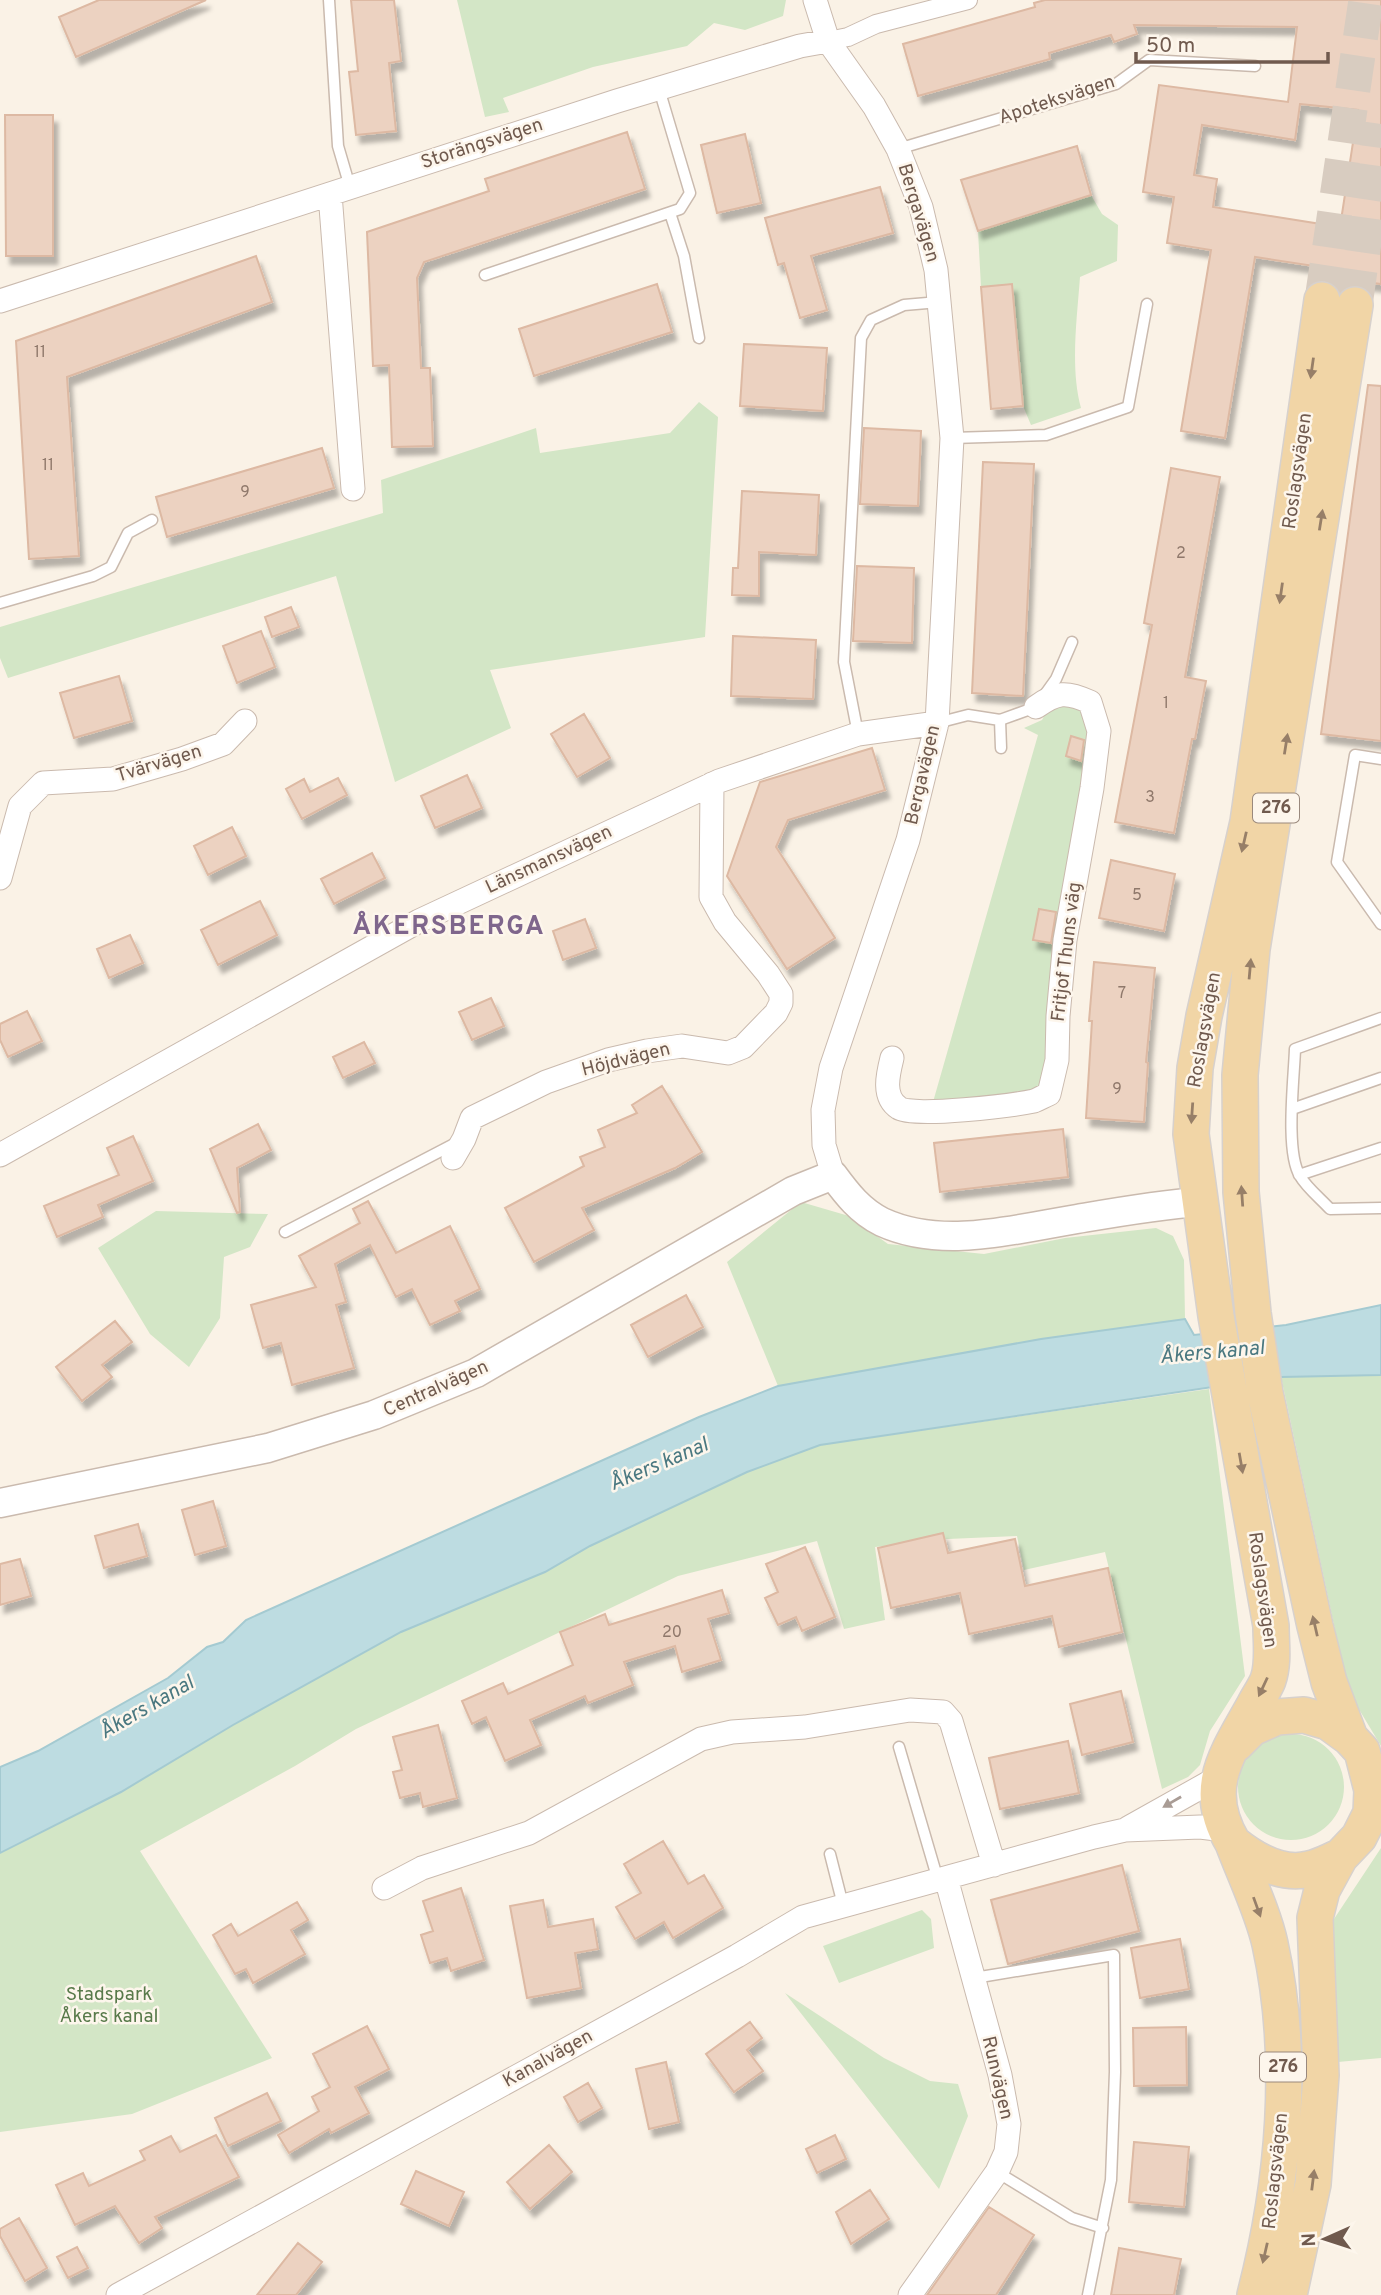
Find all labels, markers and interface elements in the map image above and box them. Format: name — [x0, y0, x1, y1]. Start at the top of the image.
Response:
scale bar — [1136, 21, 1328, 65]
text: 50 m — [1146, 33, 1195, 60]
street label: Apoteksvägen — [996, 70, 1118, 130]
street label: Storängsvägen — [418, 113, 546, 175]
street label: Bergavägen — [892, 161, 944, 265]
house number: 11 — [34, 343, 46, 363]
one-way arrow — [1307, 357, 1318, 379]
street label: Roslagsvägen — [1278, 411, 1318, 531]
house number: 11 — [42, 456, 54, 476]
house number: 9 — [240, 483, 250, 503]
one-way arrow — [1316, 509, 1327, 531]
house number: 2 — [1176, 544, 1186, 564]
one-way arrow — [1275, 582, 1286, 604]
house number: 1 — [1163, 694, 1169, 714]
street label: Bergavägen — [900, 723, 946, 827]
one-way arrow — [1281, 733, 1292, 755]
street label: Tvärvägen — [113, 740, 205, 788]
house number: 3 — [1145, 788, 1155, 808]
road number: 276 — [1253, 794, 1299, 822]
street label: Länsmansvägen — [482, 820, 616, 900]
one-way arrow — [1238, 831, 1249, 853]
street label: Fritjof Thuns väg — [1047, 881, 1087, 1023]
house number: 5 — [1132, 886, 1142, 906]
district label: ÅKERSBERGA — [352, 910, 546, 944]
one-way arrow — [1245, 958, 1256, 980]
street label: Roslagsvägen — [1183, 970, 1227, 1090]
house number: 7 — [1118, 984, 1126, 1004]
street label: Höjdvägen — [579, 1037, 673, 1083]
house number: 9 — [1112, 1080, 1122, 1100]
one-way arrow — [1186, 1103, 1197, 1125]
one-way arrow — [1236, 1185, 1247, 1207]
water label: Åkers kanal — [1158, 1335, 1267, 1371]
street label: Centralvägen — [380, 1355, 492, 1423]
water label: Åkers kanal — [605, 1431, 714, 1498]
one-way arrow — [1236, 1452, 1247, 1474]
street label: Roslagsvägen — [1242, 1530, 1282, 1650]
one-way arrow — [1309, 1615, 1320, 1637]
house number: 20 — [662, 1623, 682, 1643]
water label: Åkers kanal — [95, 1669, 201, 1746]
one-way arrow — [1258, 1677, 1269, 1697]
one-way arrow — [1162, 1796, 1181, 1809]
one-way arrow — [1251, 1897, 1262, 1918]
park label: Stadspark Åkers kanal — [59, 1983, 159, 2029]
street label: Kanalvägen — [499, 2024, 597, 2094]
street label: Runvägen — [976, 2034, 1018, 2122]
road number: 276 — [1260, 2052, 1306, 2082]
street label: Roslagsvägen — [1258, 2112, 1294, 2230]
one-way arrow — [1308, 2169, 1319, 2191]
north arrow — [1290, 2204, 1360, 2274]
text: N — [1298, 2232, 1322, 2247]
one-way arrow — [1260, 2242, 1271, 2264]

